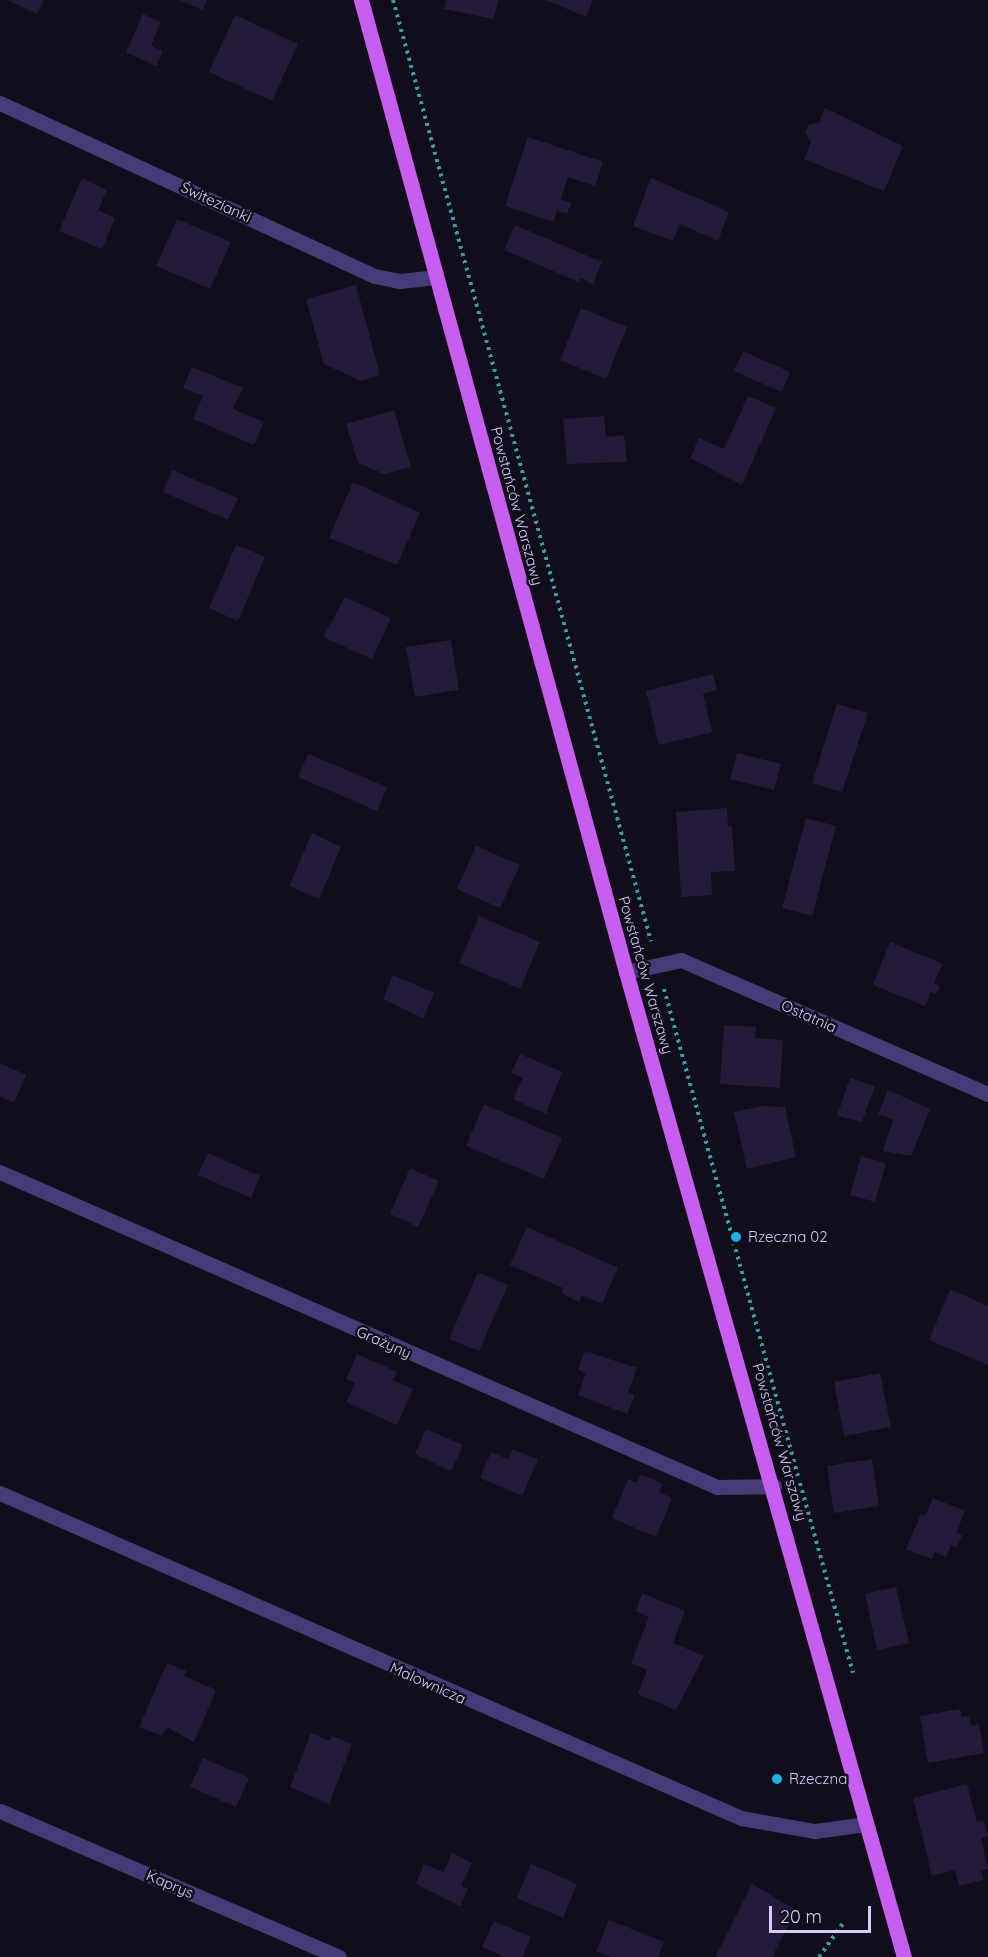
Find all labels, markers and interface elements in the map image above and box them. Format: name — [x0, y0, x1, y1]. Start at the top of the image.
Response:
street label: Świtezianki — [178, 178, 254, 226]
street label: Powstańców Warszawy — [487, 425, 547, 587]
street label: Powstańców Warszawy — [615, 894, 677, 1056]
street label: Ostatnia — [779, 996, 839, 1036]
place label: Rzeczna 02 — [748, 1228, 828, 1246]
marker: Rzeczna 02 — [729, 1230, 743, 1244]
street label: Grażyny — [354, 1322, 414, 1362]
street label: Powstańców Warszawy — [749, 1361, 811, 1523]
street label: Malownicza — [387, 1658, 469, 1708]
place label: Rzeczna — [789, 1770, 847, 1788]
marker: Rzeczna — [770, 1772, 784, 1786]
street label: Kaprys — [144, 1866, 196, 1902]
scale bar — [772, 1894, 874, 1932]
text: 20 m — [780, 1905, 822, 1928]

